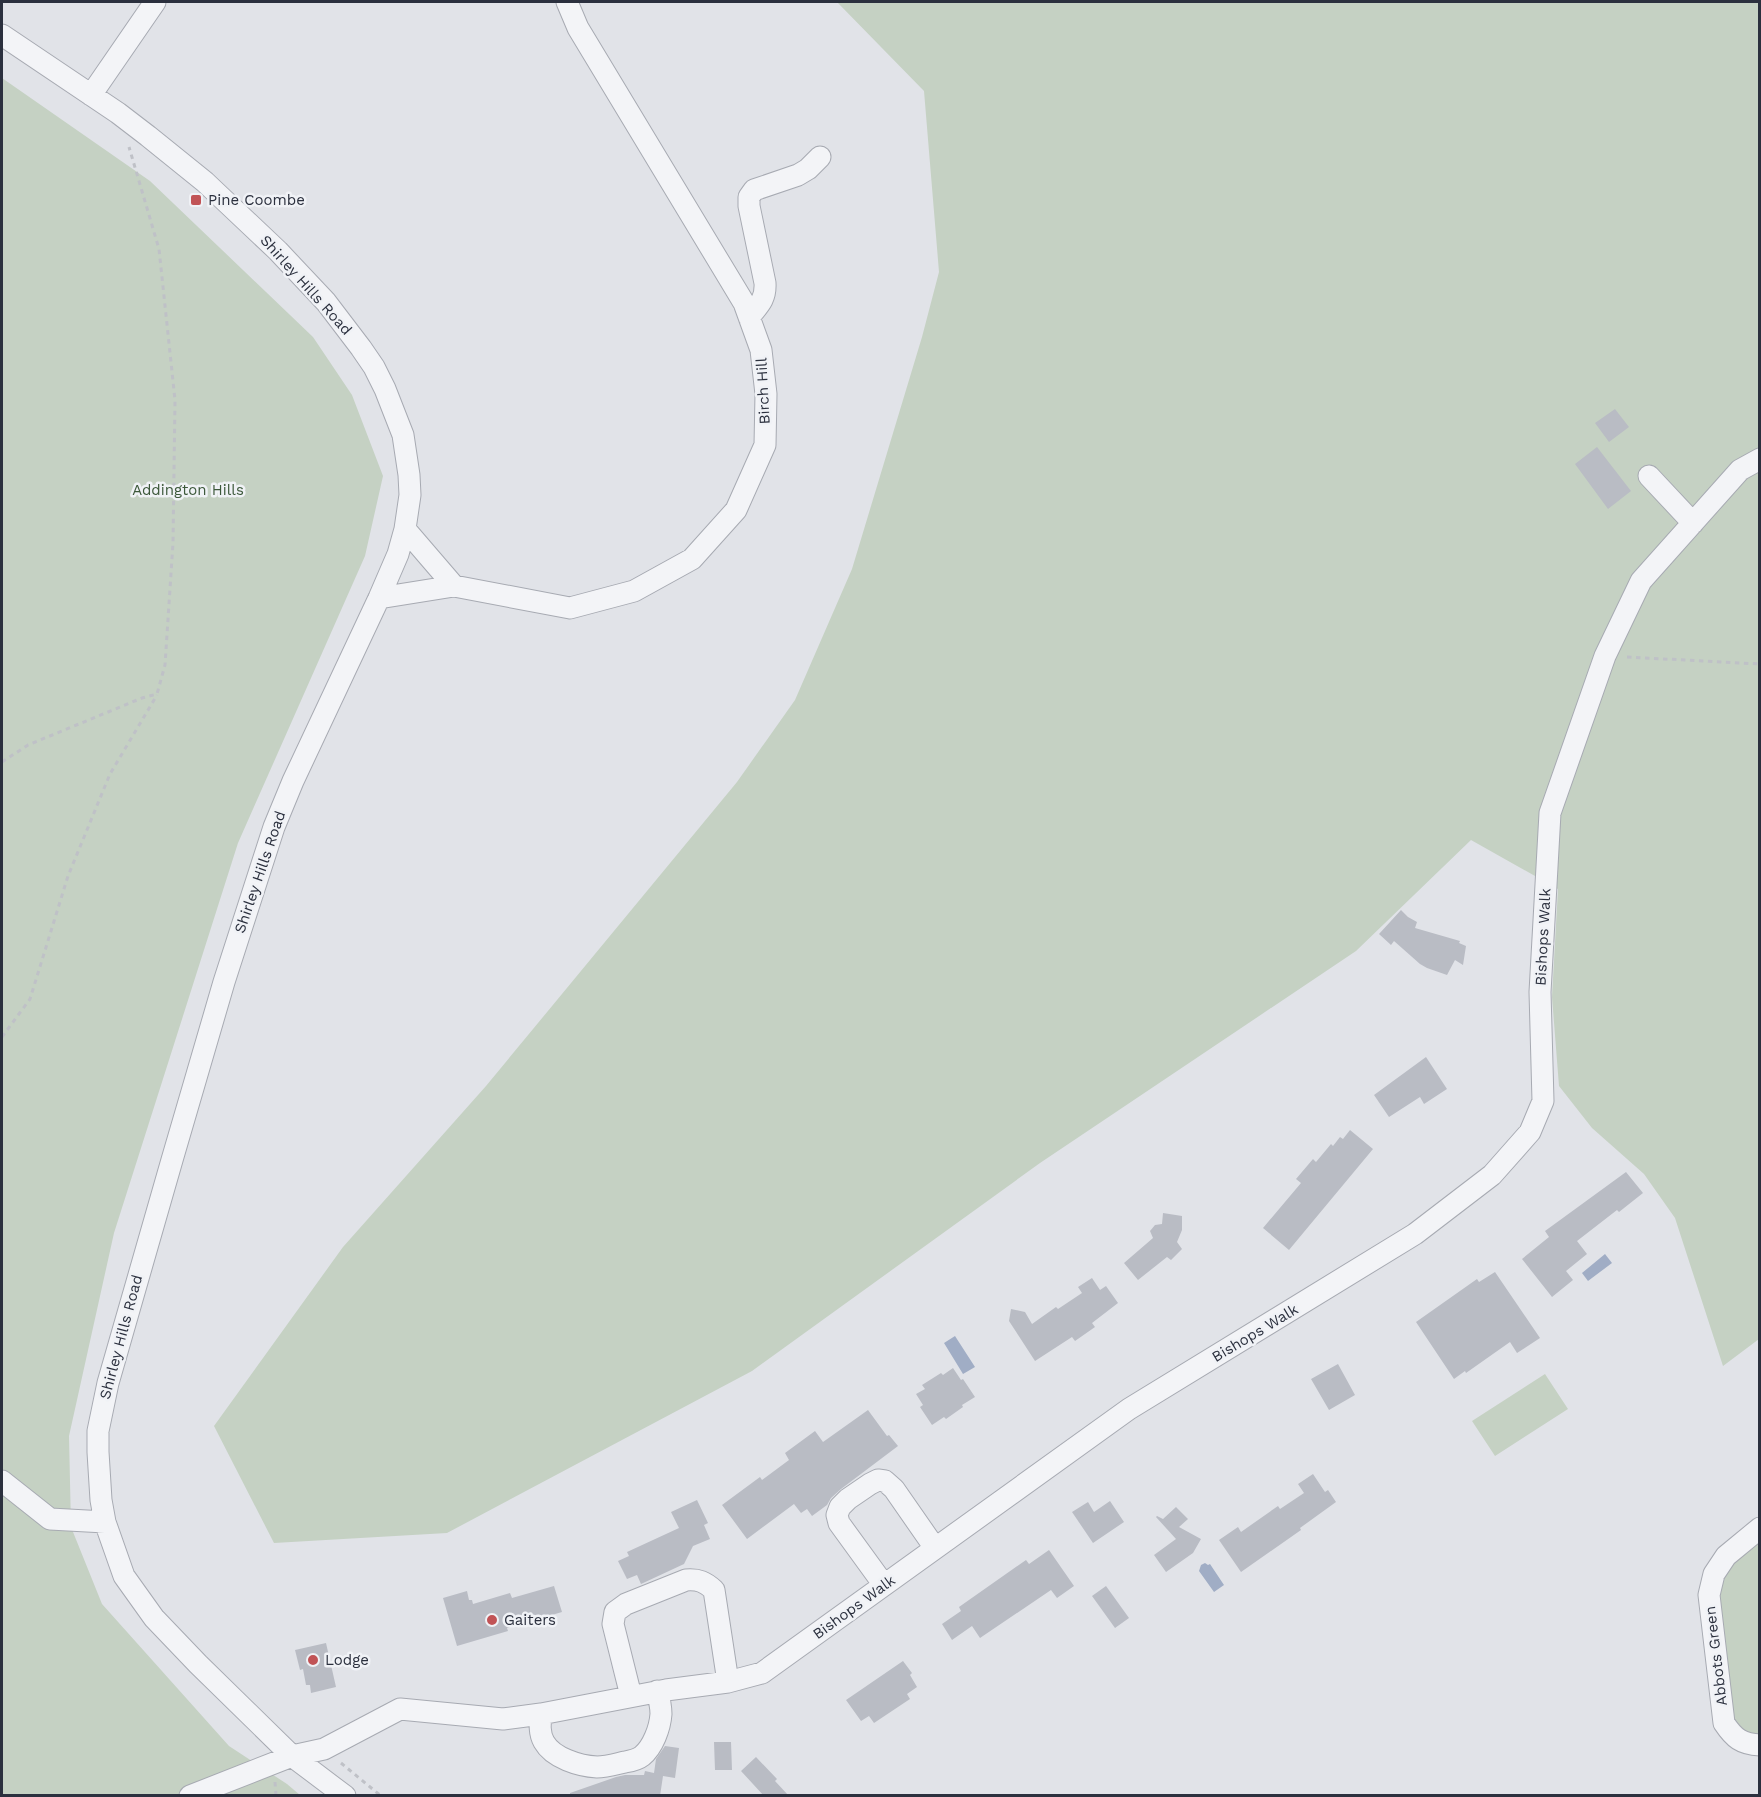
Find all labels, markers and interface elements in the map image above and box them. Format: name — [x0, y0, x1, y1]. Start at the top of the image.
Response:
place label: Pine Coombe — [208, 191, 305, 209]
marker: Pine Coombe — [189, 193, 203, 207]
street label: Shirley Hills Road — [256, 231, 356, 339]
street label: Birch Hill — [752, 357, 774, 425]
park label: Addington Hills — [132, 481, 244, 499]
street label: Shirley Hills Road — [231, 808, 289, 936]
street label: Bishops Walk — [1531, 887, 1555, 986]
street label: Shirley Hills Road — [96, 1273, 146, 1401]
street label: Bishops Walk — [1209, 1300, 1302, 1366]
street label: Bishops Walk — [809, 1571, 899, 1643]
street label: Abbots Green — [1701, 1605, 1731, 1707]
place label: Gaiters — [504, 1611, 556, 1629]
marker: Gaiters — [485, 1613, 499, 1627]
place label: Lodge — [325, 1651, 369, 1669]
marker: Lodge — [306, 1653, 320, 1667]

